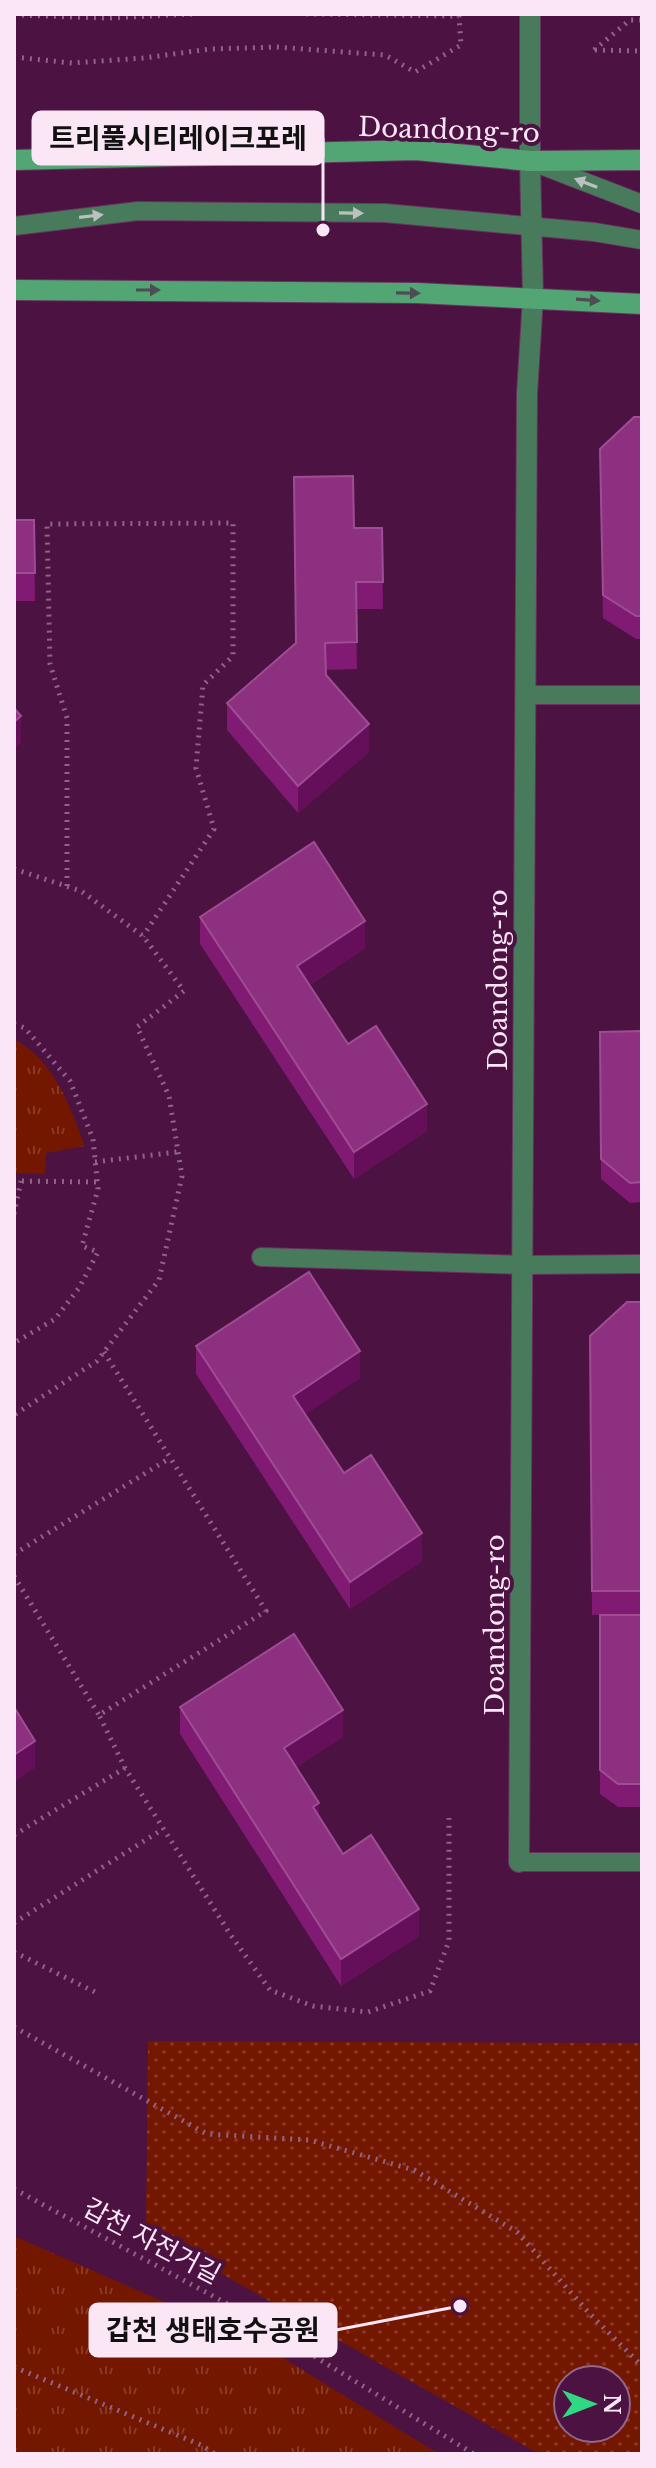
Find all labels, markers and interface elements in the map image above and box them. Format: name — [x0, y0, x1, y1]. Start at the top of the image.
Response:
street label: Doandong-ro — [358, 111, 540, 149]
callout: 트리풀시티레이크포레 — [33, 112, 323, 164]
text: 트리풀시티레이크포레 — [49, 121, 307, 156]
one-way arrow — [574, 176, 598, 189]
one-way arrow — [339, 207, 364, 219]
one-way arrow — [79, 210, 104, 223]
one-way arrow — [136, 284, 161, 296]
one-way arrow — [396, 286, 421, 299]
one-way arrow — [576, 294, 601, 307]
street label: Doandong-ro — [482, 889, 514, 1071]
street label: Doandong-ro — [479, 1534, 511, 1716]
street label: 갑천 자전거길 — [78, 2191, 226, 2291]
callout: 갑천 생태호수공원 — [90, 2304, 336, 2356]
text: 갑천 생태호수공원 — [106, 2313, 320, 2348]
north arrow — [552, 2364, 632, 2444]
text: N — [598, 2394, 625, 2415]

